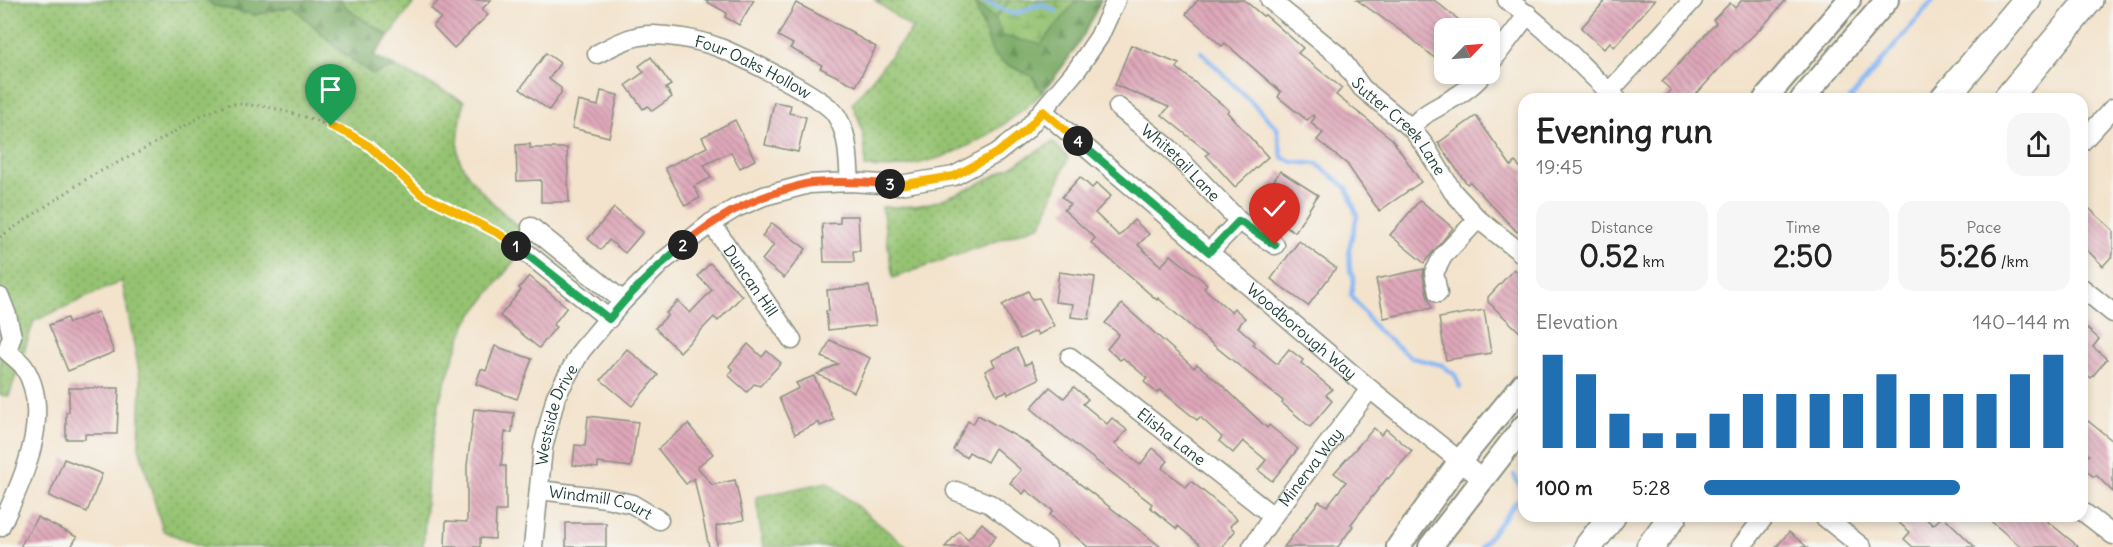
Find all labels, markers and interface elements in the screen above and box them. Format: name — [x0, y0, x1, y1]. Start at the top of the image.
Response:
north arrow — [1434, 18, 1500, 84]
map controls — [1434, 18, 1500, 84]
street label: Four Oaks Hollow — [693, 31, 816, 103]
pin — [305, 64, 356, 126]
icon: arrive — [314, 73, 347, 106]
street label: Sutter Creek Lane — [1348, 73, 1450, 179]
text: Evening run — [1536, 110, 1712, 152]
button: share — [2007, 113, 2070, 176]
street label: Whitetail Lane — [1137, 120, 1224, 205]
pin: 4 — [1063, 126, 1093, 156]
text: 4 — [1073, 131, 1083, 151]
text: 19:45 — [1536, 154, 1583, 179]
pin: 3 — [875, 169, 905, 199]
text: 3 — [885, 174, 895, 194]
pin — [1249, 183, 1300, 245]
icon: check — [1258, 192, 1291, 225]
text: Distance — [1591, 217, 1653, 237]
text: Time — [1786, 217, 1820, 237]
text: Pace — [1967, 217, 2001, 237]
pin: 2 — [668, 230, 698, 260]
pin: 1 — [501, 231, 531, 261]
text: 2 — [679, 235, 687, 255]
text: 1 — [513, 236, 519, 256]
text: 0.52 — [1579, 237, 1639, 275]
text: 2:50 — [1773, 237, 1833, 275]
text: 5:26 — [1939, 237, 1997, 275]
street label: Duncan Hill — [719, 241, 783, 320]
text: km — [1639, 251, 1665, 271]
text: /km — [1997, 251, 2029, 271]
street label: Woodborough Way — [1243, 279, 1361, 384]
text: Elevation — [1536, 309, 1618, 334]
text: 140–144 m — [1973, 309, 2070, 334]
street label: Westside Drive — [531, 361, 582, 466]
street label: Elisha Lane — [1133, 403, 1210, 470]
street label: Minerva Way — [1274, 424, 1347, 510]
text: 100 m — [1536, 475, 1593, 500]
text: 5:28 — [1632, 475, 1671, 500]
street label: Windmill Court — [548, 481, 656, 524]

